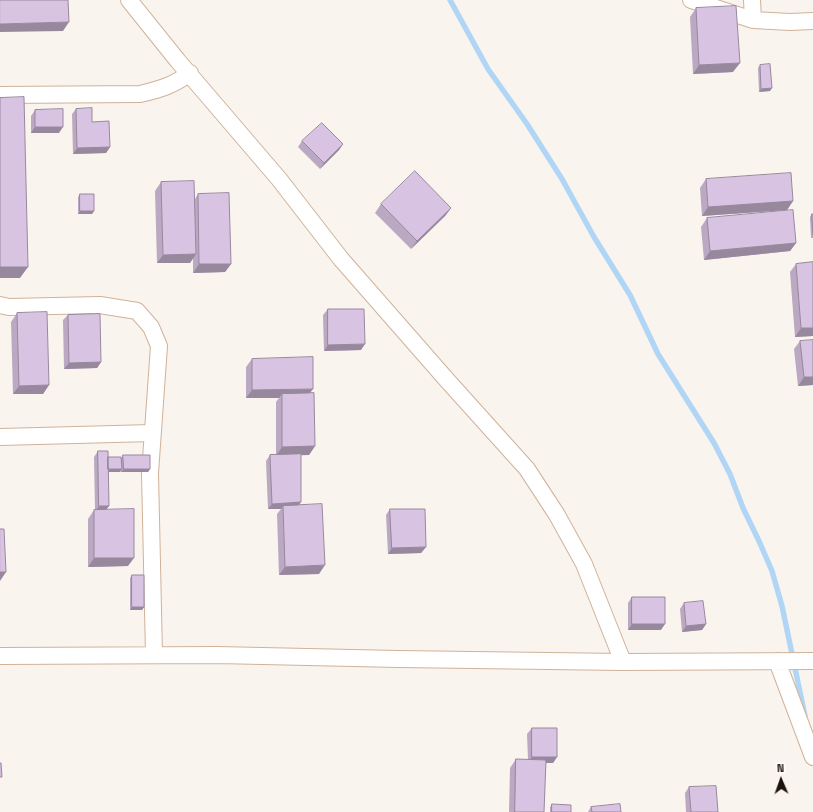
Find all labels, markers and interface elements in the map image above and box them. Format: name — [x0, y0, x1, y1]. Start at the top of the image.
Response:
north arrow — [761, 760, 801, 800]
text: N — [777, 761, 785, 775]

